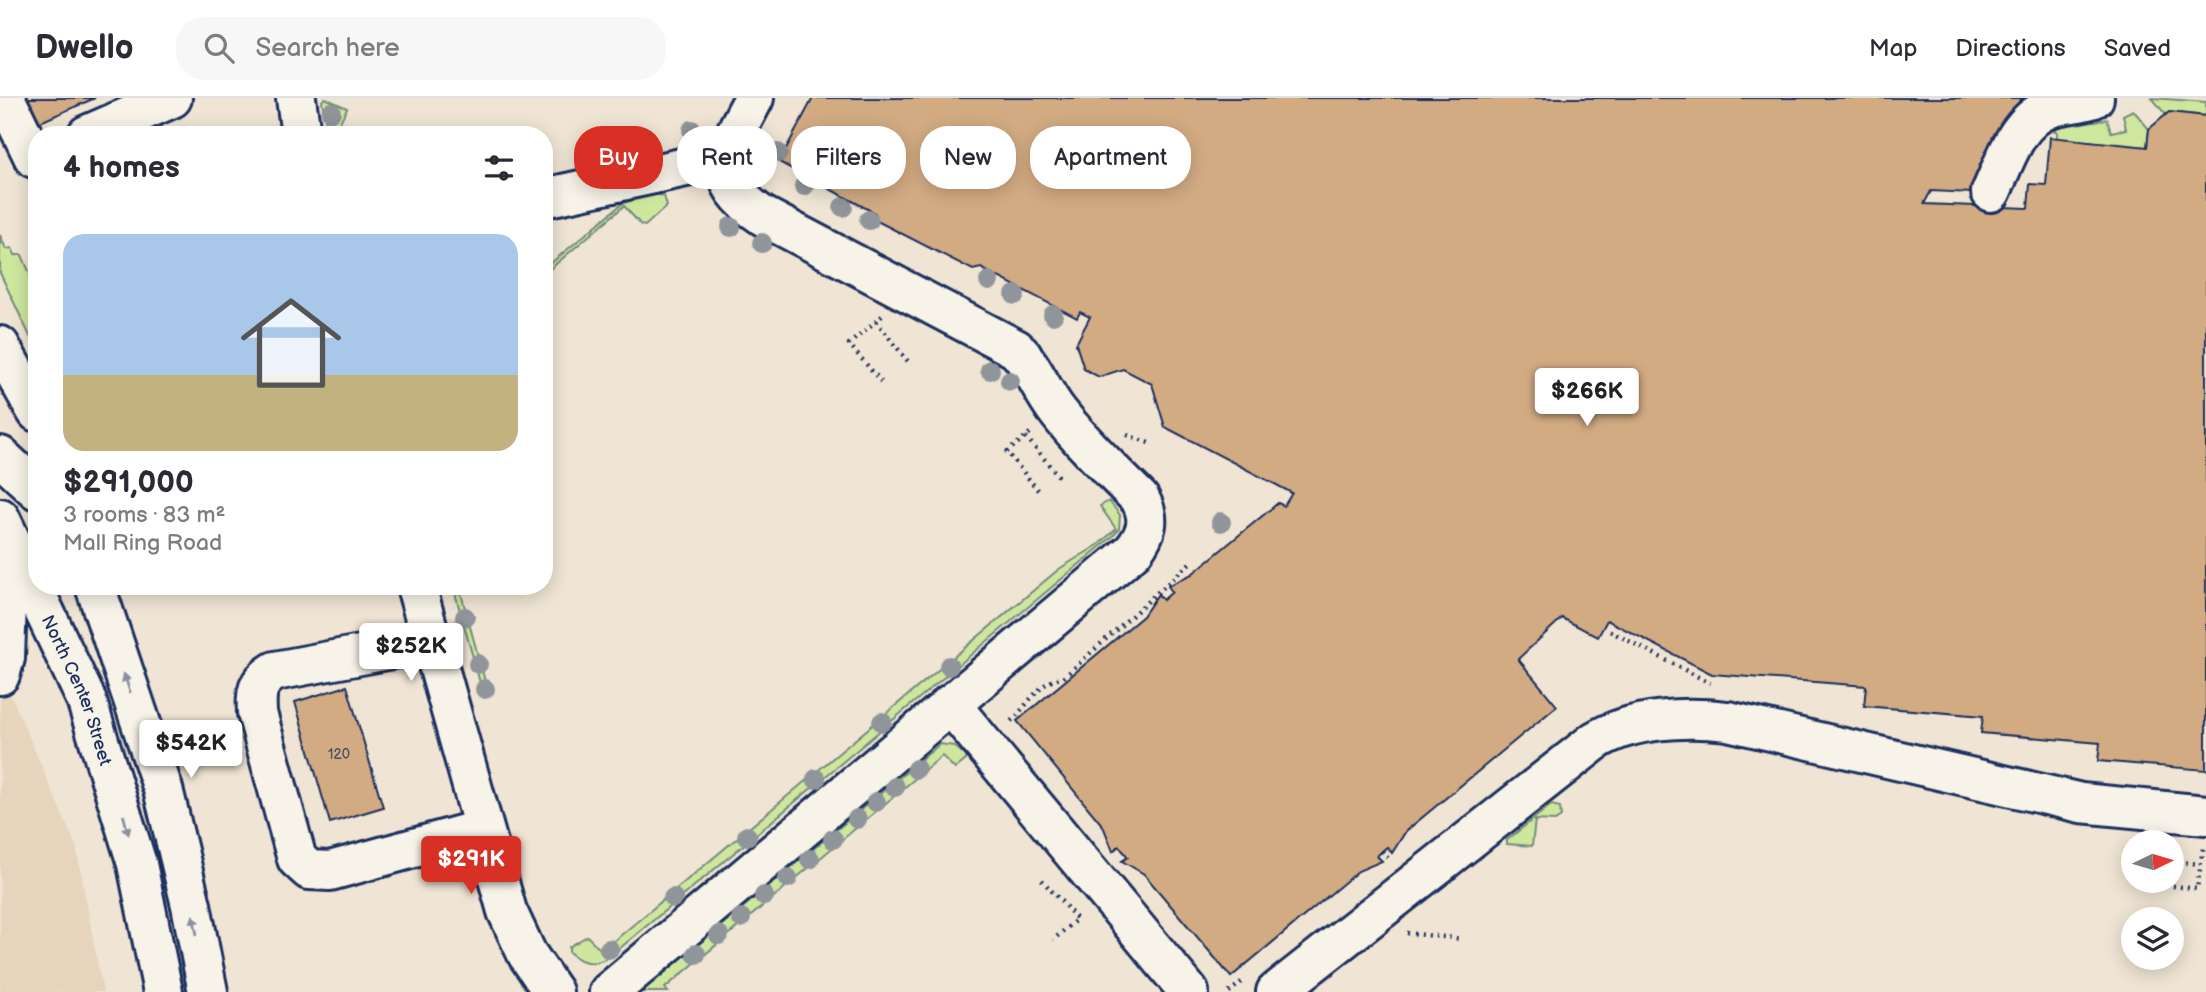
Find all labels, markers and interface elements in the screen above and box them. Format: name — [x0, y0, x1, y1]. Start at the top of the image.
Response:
search box — [176, 17, 666, 80]
text: Dwello — [35, 28, 134, 68]
icon: search — [200, 29, 238, 67]
text: Search here — [256, 33, 400, 64]
text: Map — [1869, 34, 1917, 63]
text: Directions — [1955, 34, 2066, 63]
text: Saved — [2104, 34, 2171, 63]
chip: Buy — [574, 126, 663, 189]
chip: Rent — [677, 126, 777, 189]
chip: Filters — [791, 126, 906, 189]
chip: New — [920, 126, 1016, 189]
chip: Apartment — [1030, 126, 1191, 189]
icon: filters — [480, 149, 518, 187]
text: 4 homes — [63, 150, 180, 186]
icon: home — [228, 280, 354, 406]
pin: $266K — [1538, 368, 1636, 428]
text: $266K — [1551, 377, 1623, 405]
text: $291,000 — [63, 465, 194, 501]
text: 3 rooms · 83 m² — [63, 501, 225, 529]
text: Mall Ring Road — [63, 529, 222, 557]
street label: North Center Street — [37, 612, 117, 768]
pin: $252K — [362, 624, 460, 683]
text: $252K — [375, 632, 447, 660]
one-way arrow — [121, 672, 132, 693]
pin: $542K — [142, 720, 240, 780]
text: $542K — [155, 729, 227, 757]
house number: 120 — [328, 746, 350, 763]
one-way arrow — [121, 814, 132, 836]
north arrow — [2121, 830, 2184, 892]
map controls — [2121, 830, 2184, 970]
pin: $291K — [422, 836, 520, 896]
text: $291K — [437, 845, 505, 873]
button: layers — [2121, 907, 2184, 970]
one-way arrow — [189, 914, 200, 936]

